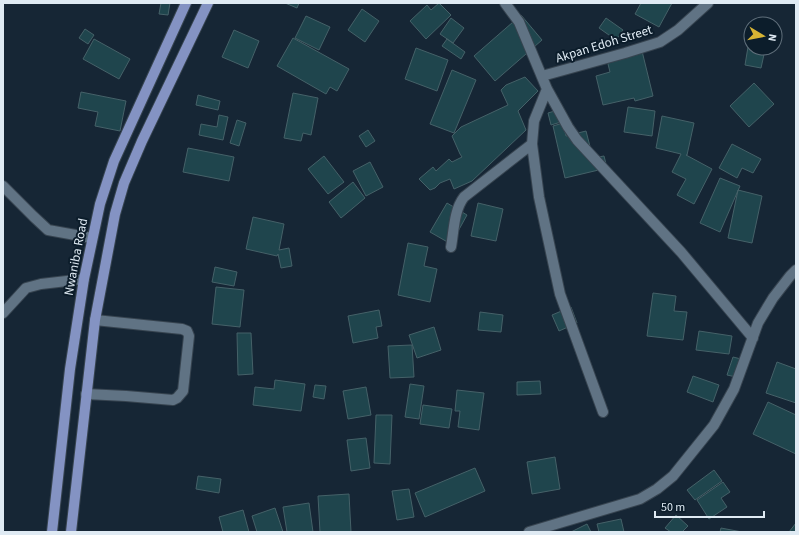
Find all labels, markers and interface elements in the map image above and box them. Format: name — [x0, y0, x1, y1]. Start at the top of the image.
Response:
north arrow — [743, 16, 783, 56]
street label: Akpan Edoh Street — [554, 21, 655, 67]
text: N — [764, 33, 780, 43]
street label: Nwaniba Road — [60, 217, 92, 297]
scale bar — [655, 493, 764, 519]
text: 50 m — [661, 499, 685, 516]

